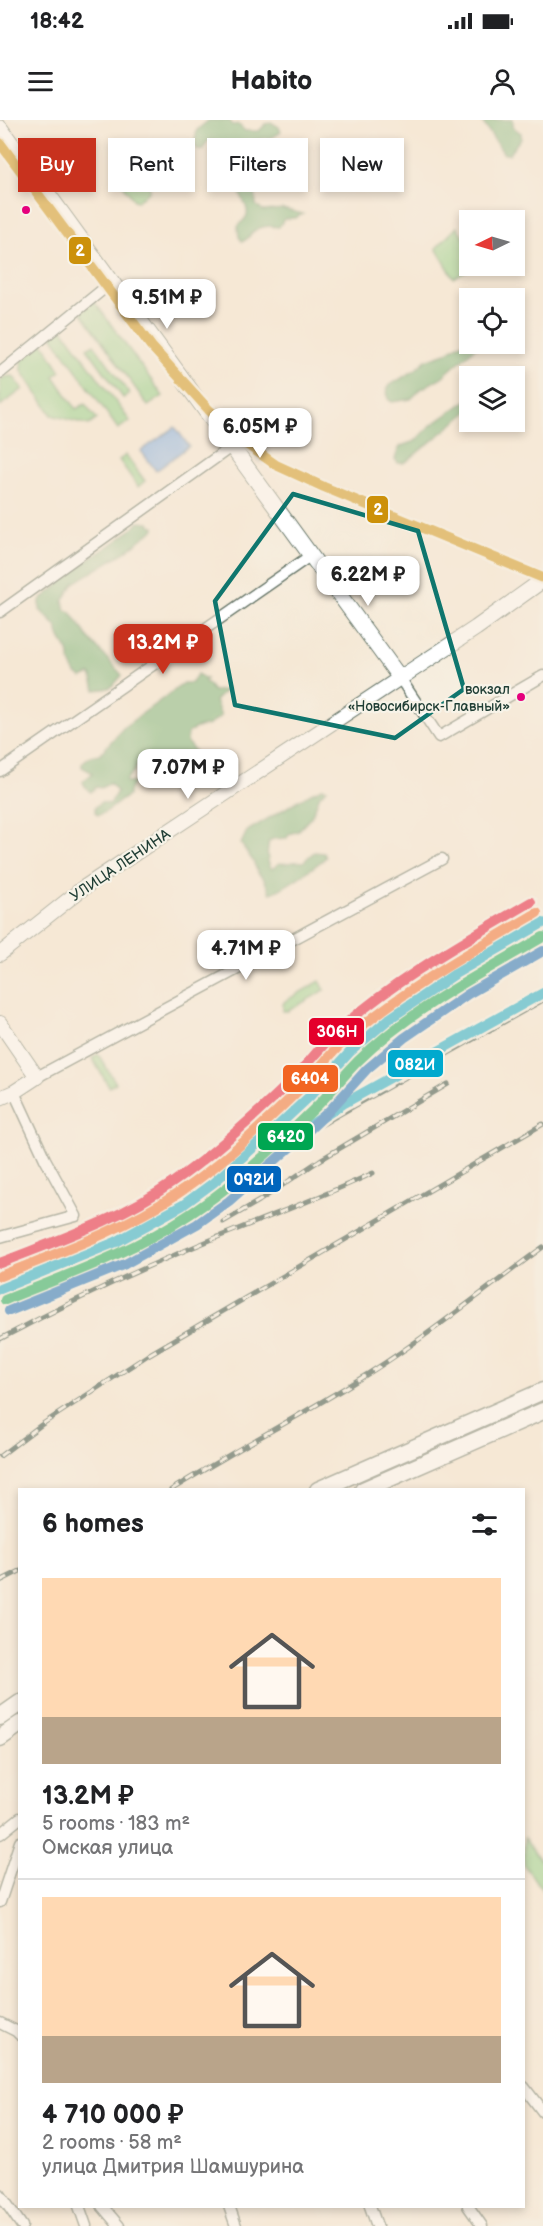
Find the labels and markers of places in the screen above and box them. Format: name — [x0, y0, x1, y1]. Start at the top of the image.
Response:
unlabelled marker — [20, 204, 32, 216]
pin: 9.51M ₽ — [112, 279, 222, 330]
pin: 6.05M ₽ — [205, 408, 315, 459]
pin: 6.22M ₽ — [313, 556, 423, 607]
pin: 13.2M ₽ — [108, 624, 218, 675]
place label: вокзал «Новосибирск-Главный» — [348, 681, 510, 715]
marker: вокзал «Новосибирск-Главный» — [515, 691, 527, 703]
pin: 7.07M ₽ — [133, 749, 243, 800]
pin: 4.71M ₽ — [191, 930, 301, 981]

